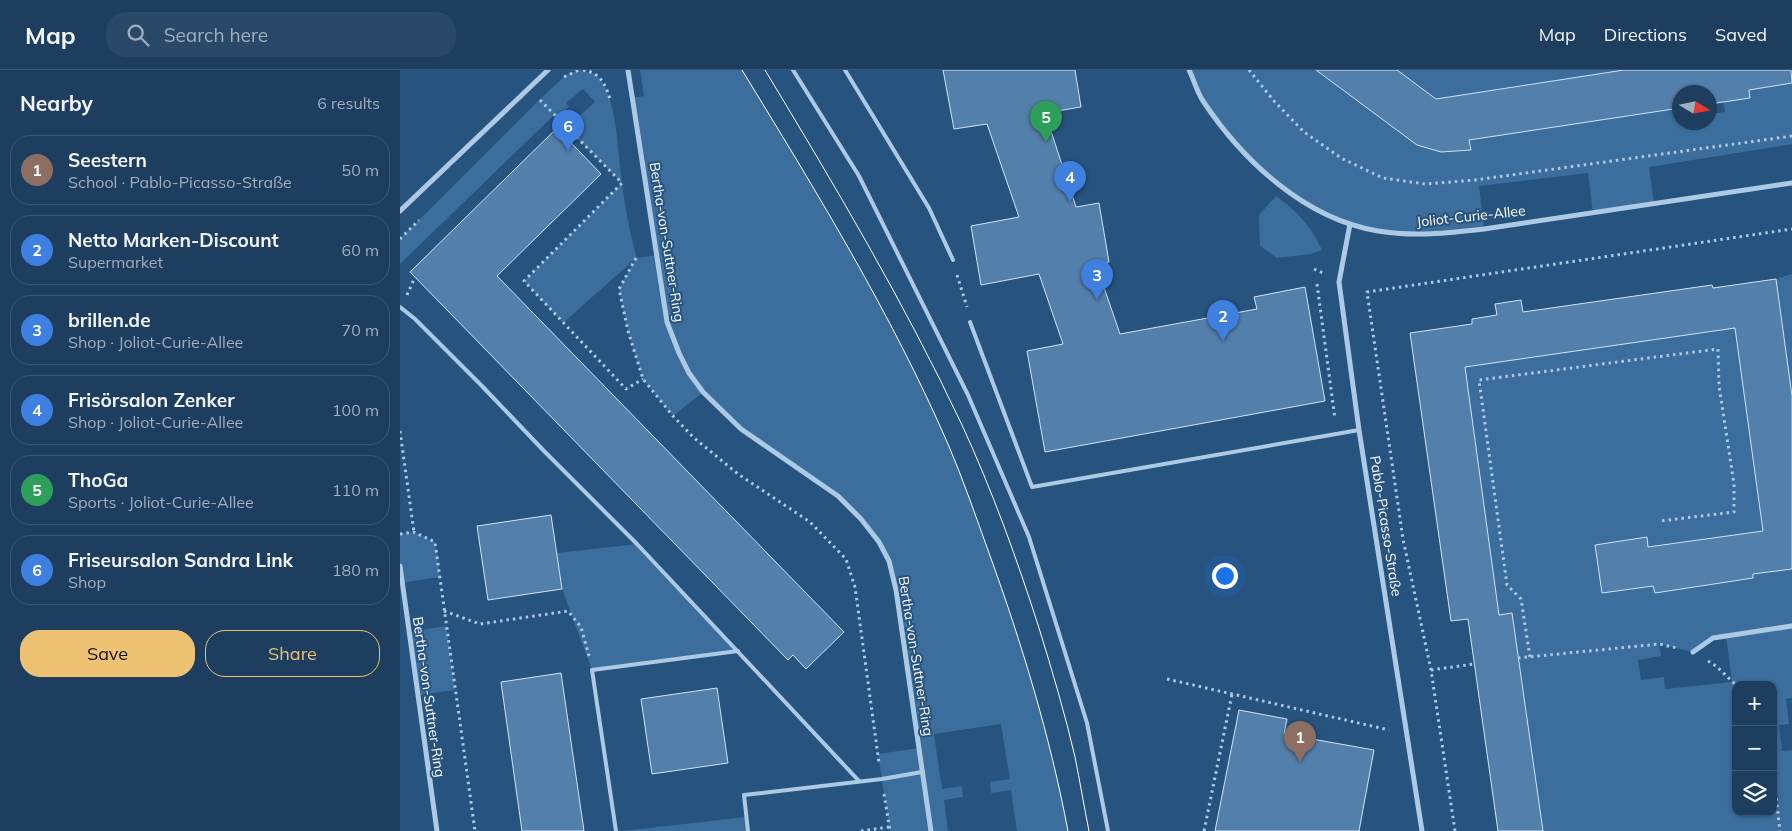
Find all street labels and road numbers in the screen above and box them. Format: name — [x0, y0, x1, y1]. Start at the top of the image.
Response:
street label: Bertha-von-Suttner-Ring — [645, 161, 689, 323]
street label: Joliot-Curie-Allee — [1416, 201, 1526, 231]
street label: Pablo-Picasso-Straße — [1366, 454, 1406, 598]
street label: Bertha-von-Suttner-Ring — [894, 575, 938, 737]
street label: Bertha-von-Suttner-Ring — [409, 616, 449, 778]

